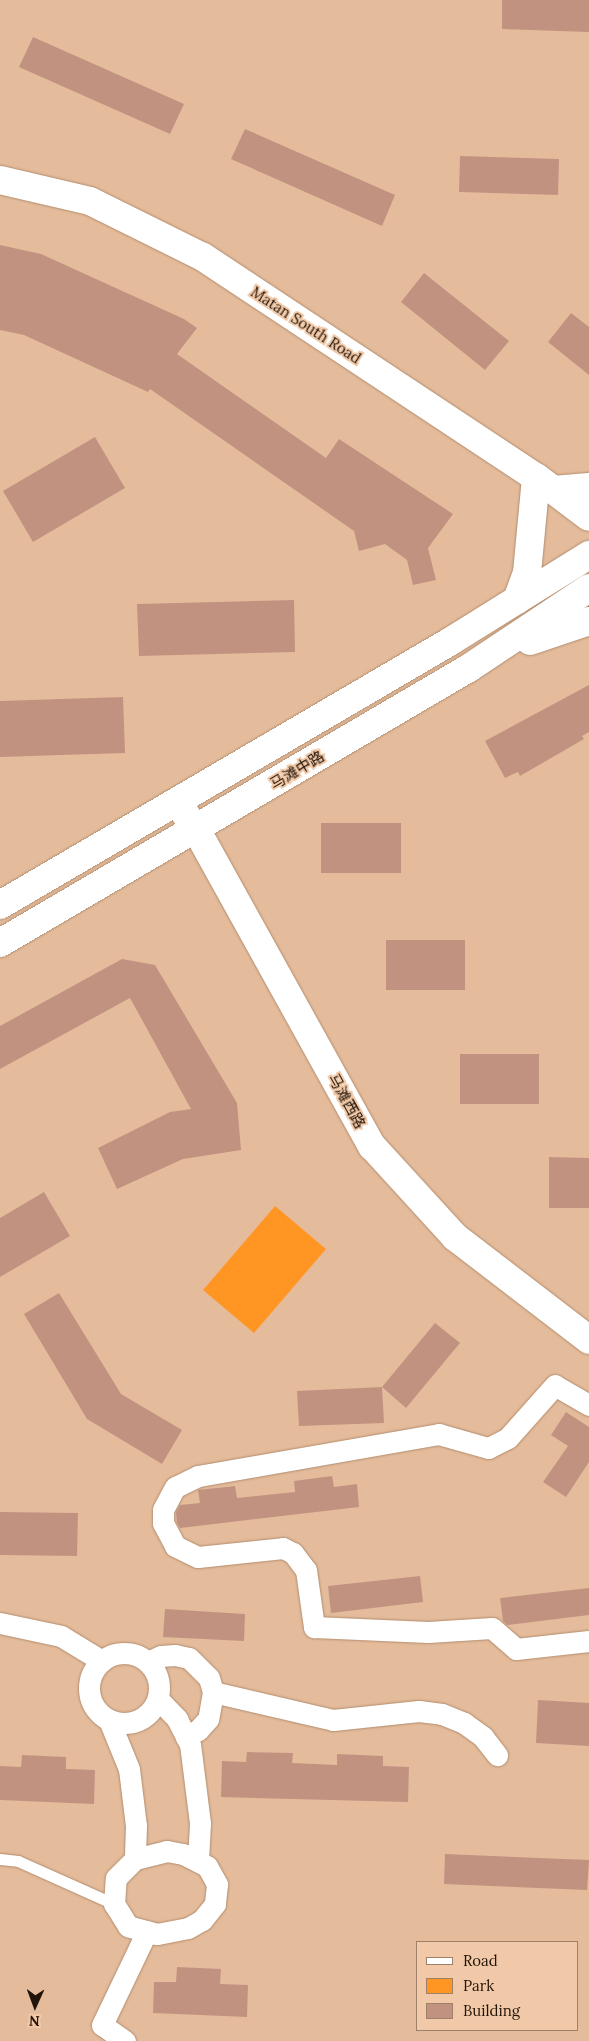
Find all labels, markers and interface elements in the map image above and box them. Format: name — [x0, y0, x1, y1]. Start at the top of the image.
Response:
street label: Matan South Road — [248, 283, 364, 367]
street label: 马滩中路 — [267, 747, 327, 793]
street label: 马滩西路 — [325, 1070, 369, 1132]
legend — [416, 1941, 579, 2031]
text: Road — [463, 1951, 498, 1970]
text: Park — [463, 1976, 494, 1995]
north arrow — [10, 1981, 60, 2031]
text: Building — [463, 2001, 520, 2020]
text: N — [29, 2012, 40, 2030]

